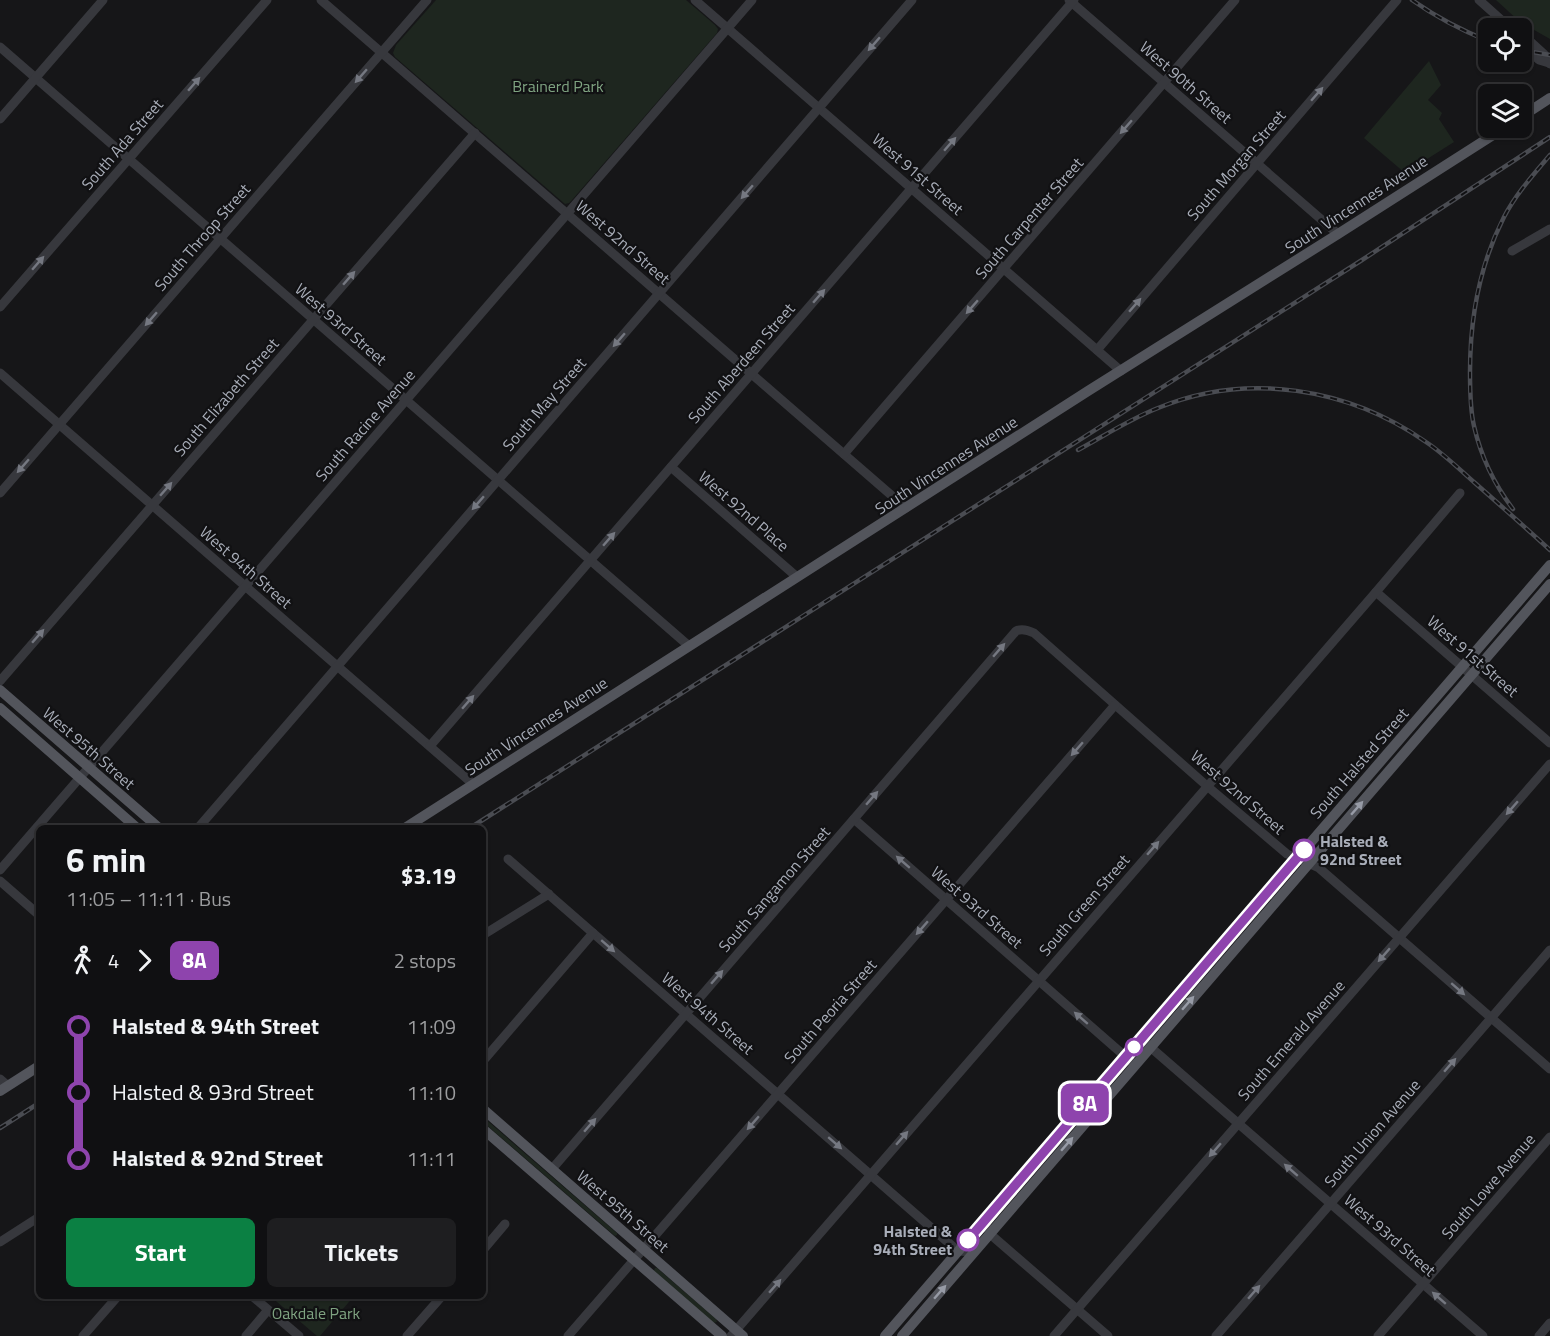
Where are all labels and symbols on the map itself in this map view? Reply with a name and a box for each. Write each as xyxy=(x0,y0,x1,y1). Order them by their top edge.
street label: West 90th Street xyxy=(1135,35,1238,129)
one-way arrow xyxy=(868,36,881,51)
one-way arrow xyxy=(355,68,368,83)
park label: Brainerd Park xyxy=(512,74,604,98)
one-way arrow xyxy=(187,77,200,92)
one-way arrow xyxy=(1310,87,1323,102)
street label: South Ada Street xyxy=(76,93,169,195)
street label: South Morgan Street xyxy=(1181,104,1291,226)
one-way arrow xyxy=(1120,119,1133,134)
street label: West 91st Street xyxy=(867,127,969,221)
one-way arrow xyxy=(943,137,956,152)
street label: South Vincennes Avenue xyxy=(1280,149,1432,259)
street label: South Carpenter Street xyxy=(969,151,1089,284)
street label: South Throop Street xyxy=(148,178,256,296)
one-way arrow xyxy=(741,184,754,199)
street label: West 92nd Street xyxy=(570,194,676,290)
one-way arrow xyxy=(32,255,45,271)
one-way arrow xyxy=(342,271,355,286)
street label: West 93rd Street xyxy=(290,277,393,371)
one-way arrow xyxy=(812,289,825,304)
street label: South Aberdeen Street xyxy=(682,297,800,428)
one-way arrow xyxy=(1129,297,1142,313)
one-way arrow xyxy=(965,299,978,315)
one-way arrow xyxy=(145,311,158,326)
street label: South Elizabeth Street xyxy=(168,332,285,462)
one-way arrow xyxy=(613,332,626,347)
street label: South May Street xyxy=(496,352,592,456)
street label: South Racine Avenue xyxy=(309,364,421,486)
street label: South Vincennes Avenue xyxy=(870,410,1022,520)
one-way arrow xyxy=(17,458,30,473)
street label: West 92nd Place xyxy=(693,465,795,557)
one-way arrow xyxy=(159,482,172,497)
one-way arrow xyxy=(472,495,485,510)
street label: West 94th Street xyxy=(195,520,298,614)
one-way arrow xyxy=(602,531,616,546)
street label: West 91st Street xyxy=(1422,609,1524,703)
one-way arrow xyxy=(31,629,44,644)
one-way arrow xyxy=(992,643,1005,658)
street label: South Vincennes Avenue xyxy=(460,671,612,781)
one-way arrow xyxy=(461,695,474,710)
street label: West 95th Street xyxy=(38,701,141,795)
street label: South Halsted Street xyxy=(1304,702,1414,824)
one-way arrow xyxy=(1071,741,1084,756)
street label: West 92nd Street xyxy=(1185,744,1291,840)
one-way arrow xyxy=(865,791,878,806)
one-way arrow xyxy=(1506,800,1519,815)
one-way arrow xyxy=(1350,801,1363,816)
street label: South Sangamon Street xyxy=(712,820,836,957)
place label: Halsted & 92nd Street xyxy=(1320,829,1402,871)
marker: Halsted & 92nd Street xyxy=(1293,839,1315,861)
one-way arrow xyxy=(1147,840,1160,856)
street label: South Green Street xyxy=(1033,849,1135,961)
one-way arrow xyxy=(896,856,911,869)
street label: West 93rd Street xyxy=(926,860,1029,954)
one-way arrow xyxy=(915,920,928,936)
one-way arrow xyxy=(601,939,616,953)
one-way arrow xyxy=(1378,947,1391,962)
street label: South Peoria Street xyxy=(778,953,882,1068)
street label: West 94th Street xyxy=(657,966,760,1060)
one-way arrow xyxy=(710,970,723,985)
street label: South Emerald Avenue xyxy=(1232,974,1350,1106)
one-way arrow xyxy=(1450,982,1465,995)
one-way arrow xyxy=(1182,995,1195,1011)
one-way arrow xyxy=(1074,1012,1089,1025)
unlabelled marker xyxy=(1125,1038,1143,1056)
one-way arrow xyxy=(1443,1058,1456,1073)
street label: South Union Avenue xyxy=(1318,1074,1426,1192)
line badge: 8A xyxy=(1058,1084,1112,1122)
one-way arrow xyxy=(747,1115,760,1130)
one-way arrow xyxy=(583,1118,596,1133)
street label: South Lowe Avenue xyxy=(1435,1128,1541,1244)
one-way arrow xyxy=(895,1131,908,1146)
one-way arrow xyxy=(827,1136,842,1149)
one-way arrow xyxy=(1061,1136,1074,1152)
one-way arrow xyxy=(1209,1142,1222,1157)
street label: West 95th Street xyxy=(572,1164,675,1258)
one-way arrow xyxy=(1284,1164,1299,1177)
street label: West 93rd Street xyxy=(1339,1188,1442,1282)
place label: Halsted & 94th Street xyxy=(873,1219,953,1261)
marker: Halsted & 94th Street xyxy=(957,1229,979,1251)
one-way arrow xyxy=(768,1279,781,1294)
one-way arrow xyxy=(933,1285,946,1300)
one-way arrow xyxy=(1247,1285,1260,1300)
one-way arrow xyxy=(1432,1292,1447,1305)
park label: Oakdale Park xyxy=(272,1301,361,1325)

